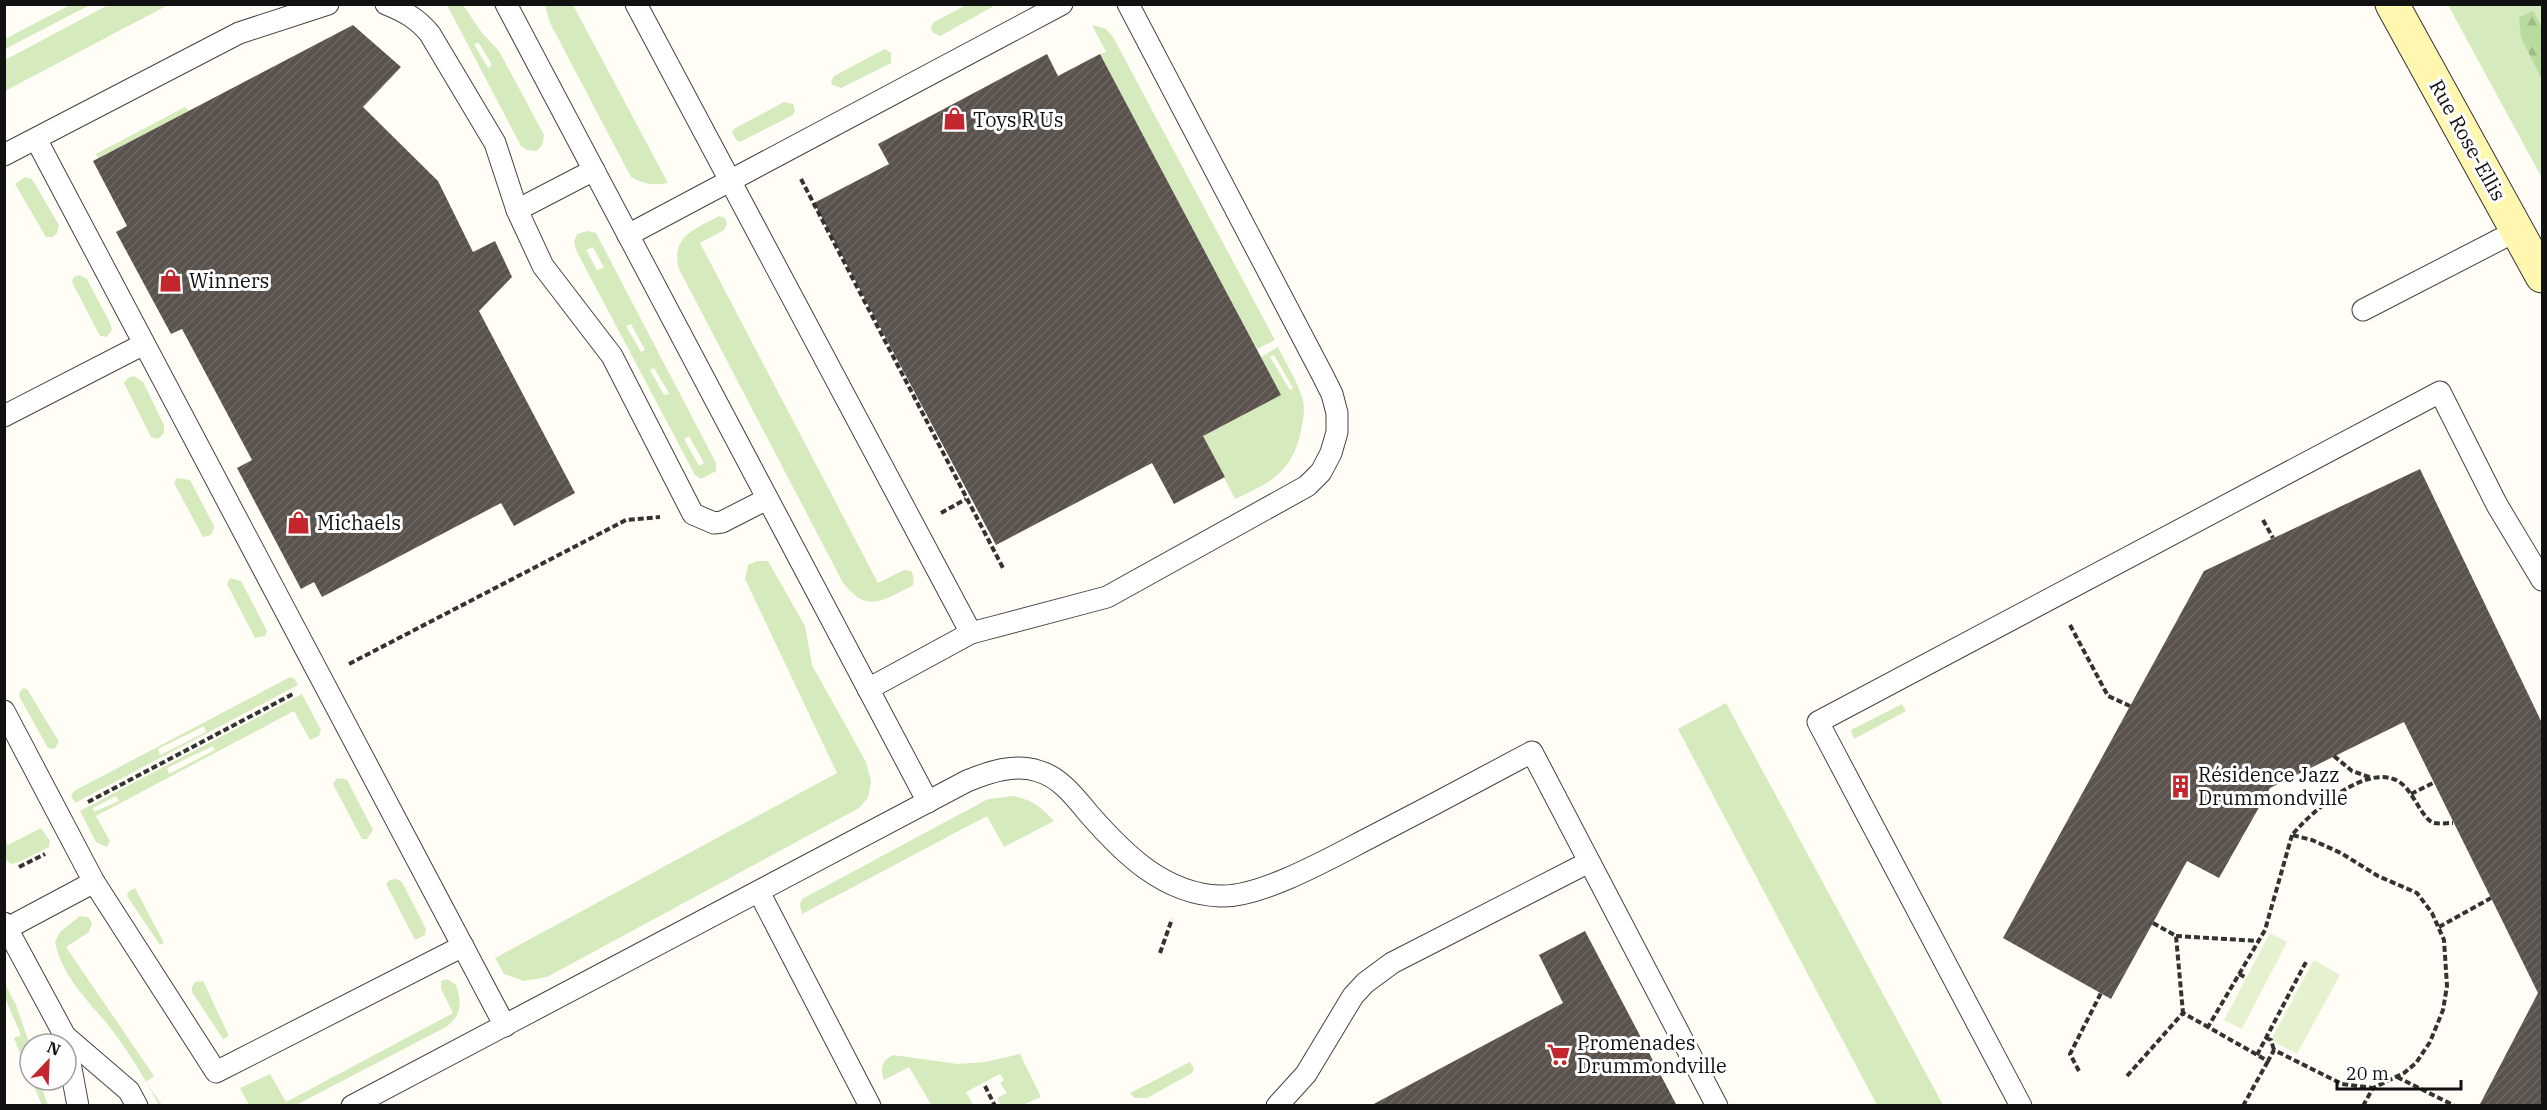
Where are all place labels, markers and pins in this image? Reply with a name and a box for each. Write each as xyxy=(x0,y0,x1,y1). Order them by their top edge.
shop icon: Toys R Us xyxy=(942,106,968,132)
place label: Toys R Us xyxy=(973,106,1064,133)
shop icon: Winners xyxy=(158,267,184,293)
place label: Winners xyxy=(189,267,269,294)
shop icon: Michaels xyxy=(286,509,312,535)
place label: Michaels xyxy=(317,509,401,536)
place label: Résidence Jazz Drummondville xyxy=(2198,761,2348,811)
building icon: Résidence Jazz Drummondville xyxy=(2167,773,2193,799)
place label: Promenades Drummondville xyxy=(1577,1029,1727,1079)
supermarket icon: Promenades Drummondville xyxy=(1546,1041,1572,1067)

